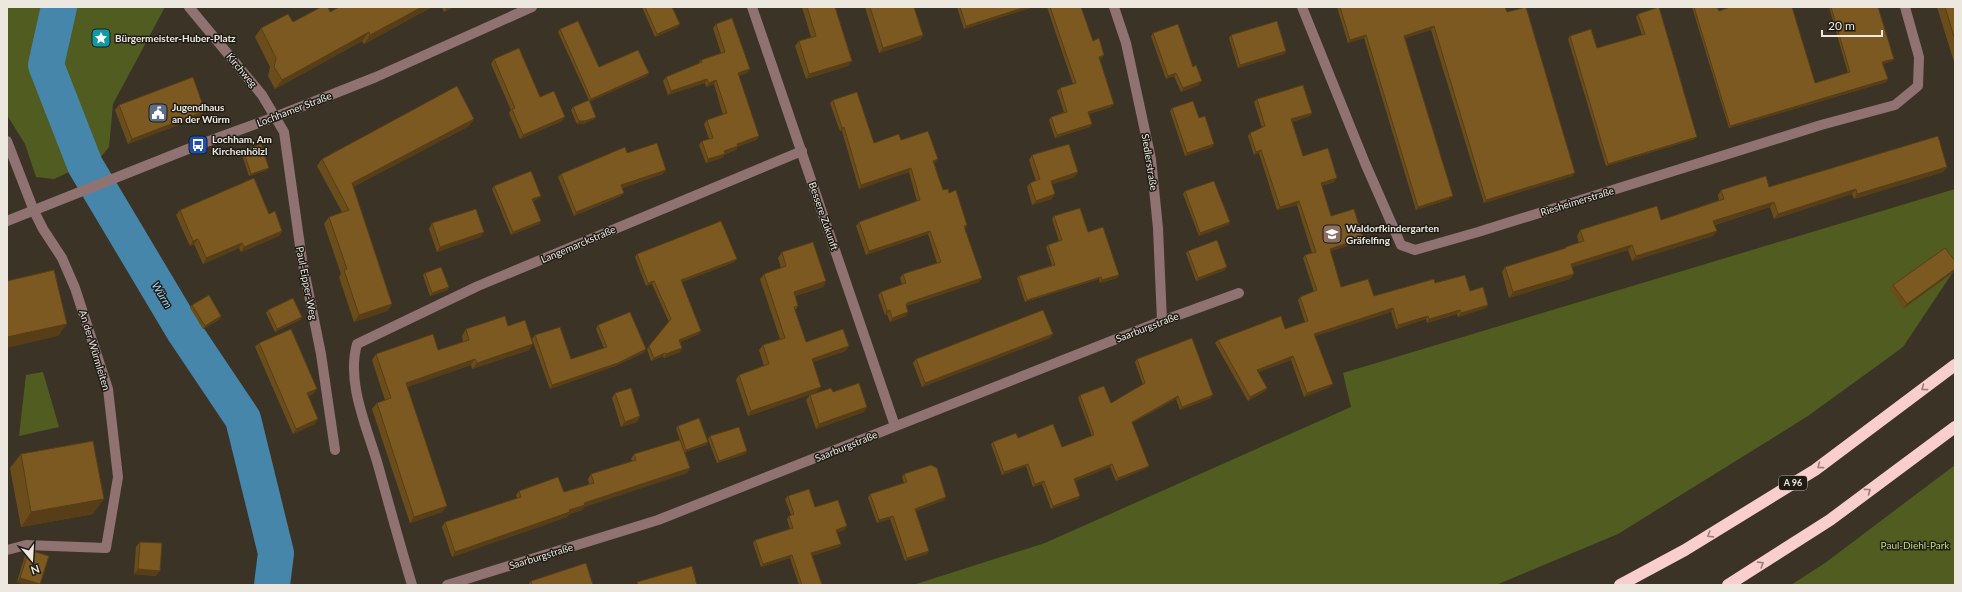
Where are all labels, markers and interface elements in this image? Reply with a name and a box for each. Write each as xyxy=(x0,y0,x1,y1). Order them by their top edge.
scale bar xyxy=(1822,12,1882,38)
text: 20 m xyxy=(1828,18,1855,33)
place icon: Bürgermeister-Huber-Platz xyxy=(90,27,112,49)
place label: Bürgermeister-Huber-Platz xyxy=(115,32,236,44)
street label: Kirchweg xyxy=(224,50,260,90)
street label: Lochhamer Straße xyxy=(255,89,333,129)
place label: Jugendhaus an der Würm xyxy=(172,101,230,125)
public building icon: Jugendhaus an der Würm xyxy=(147,102,169,124)
place label: Lochham, Am Kirchenhölzl xyxy=(212,133,272,157)
street label: Siedlerstraße xyxy=(1140,133,1160,191)
bus stop icon: Lochham, Am Kirchenhölzl xyxy=(187,134,209,156)
street label: Bessere Zukunft xyxy=(807,180,841,252)
street label: Riesheimerstraße xyxy=(1539,184,1615,218)
place label: Waldorfkindergarten Gräfelfing xyxy=(1346,222,1440,246)
street label: Langemarckstraße xyxy=(539,223,617,265)
school or university icon: Waldorfkindergarten Gräfelfing xyxy=(1321,223,1343,245)
street label: Paul-Eipper-Weg xyxy=(294,245,320,321)
water label: Würm xyxy=(150,279,175,311)
street label: An der Würmleiten xyxy=(77,308,113,392)
street label: Saarburgstraße xyxy=(1114,310,1180,344)
one-way arrow xyxy=(1921,383,1928,390)
street label: Saarburgstraße xyxy=(813,428,879,464)
one-way arrow xyxy=(1817,461,1824,468)
road number: A 96 xyxy=(1779,476,1807,490)
one-way arrow xyxy=(1864,489,1871,496)
one-way arrow xyxy=(1707,531,1714,538)
park label: Paul-Diehl-Park xyxy=(1881,539,1950,551)
north arrow xyxy=(12,540,52,580)
street label: Saarburgstraße xyxy=(508,541,574,571)
one-way arrow xyxy=(1757,561,1764,569)
text: N xyxy=(29,562,41,577)

